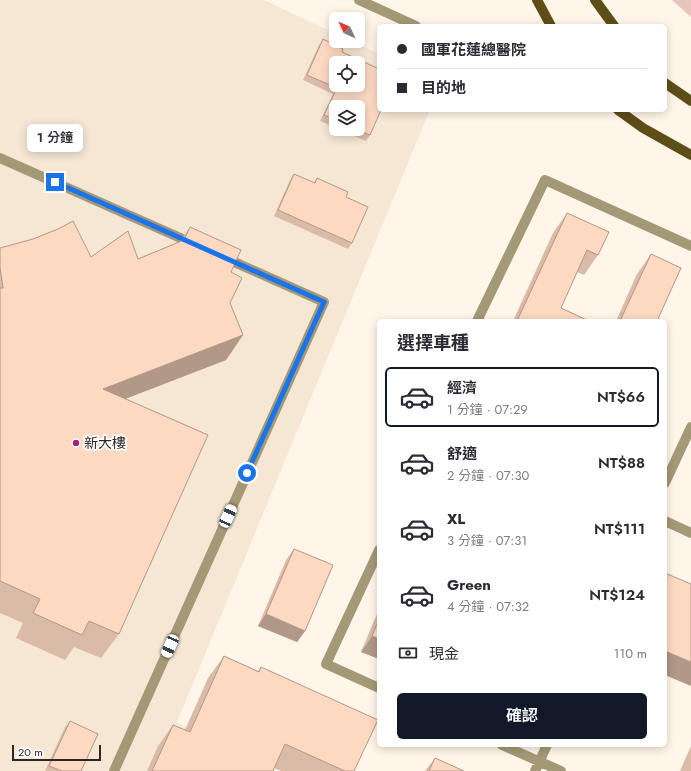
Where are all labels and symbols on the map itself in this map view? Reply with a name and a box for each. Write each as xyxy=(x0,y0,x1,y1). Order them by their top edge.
north arrow xyxy=(329,12,365,48)
callout: 1 分鐘 xyxy=(27,124,83,152)
route end xyxy=(46,173,64,191)
place label: 新大樓 xyxy=(84,433,126,453)
marker: 新大樓 xyxy=(71,438,81,448)
route start xyxy=(238,464,256,482)
car xyxy=(218,503,238,529)
car xyxy=(160,633,180,659)
scale bar xyxy=(12,743,101,762)

